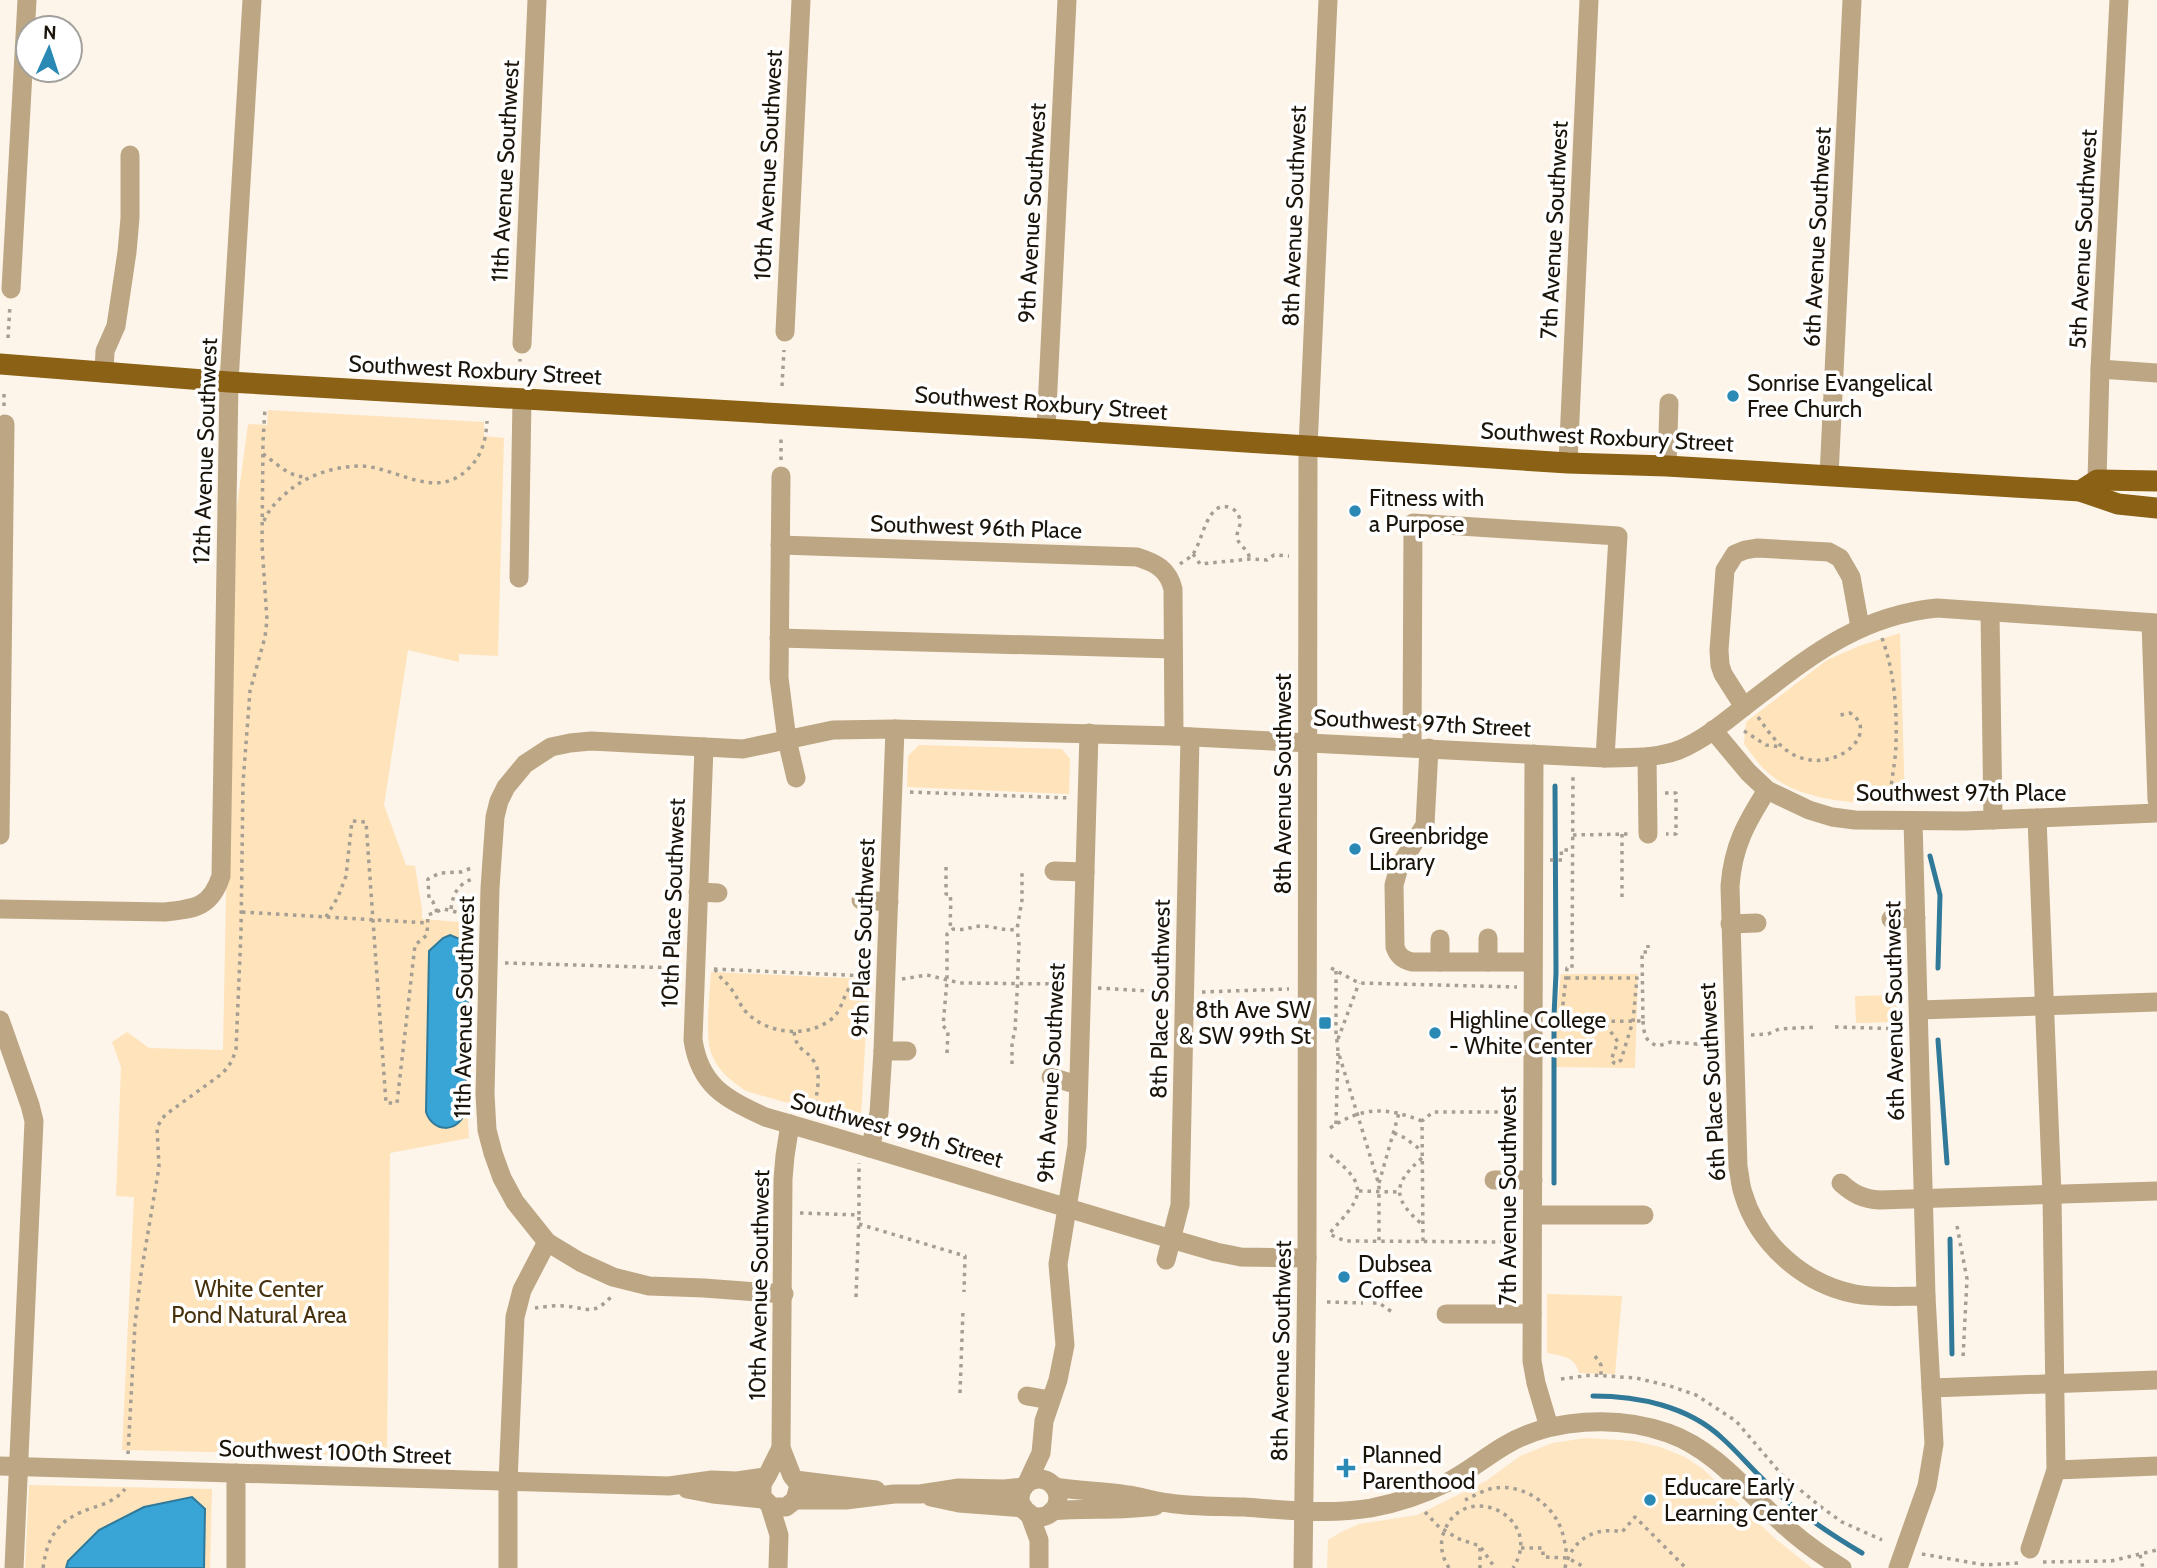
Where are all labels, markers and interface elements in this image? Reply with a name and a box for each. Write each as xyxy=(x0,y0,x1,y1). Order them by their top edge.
north arrow xyxy=(14,14,84,84)
text: N xyxy=(43,21,57,44)
street label: 10th Avenue Southwest xyxy=(748,49,788,281)
street label: 11th Avenue Southwest xyxy=(485,59,525,283)
street label: 9th Avenue Southwest xyxy=(1012,102,1052,324)
street label: 8th Avenue Southwest xyxy=(1276,105,1312,327)
street label: 7th Avenue Southwest xyxy=(1534,120,1574,340)
street label: 6th Avenue Southwest xyxy=(1797,126,1837,348)
street label: 5th Avenue Southwest xyxy=(2063,128,2103,349)
street label: 12th Avenue Southwest xyxy=(187,337,223,565)
street label: Southwest Roxbury Street xyxy=(348,349,603,391)
place label: Sonrise Evangelical Free Church xyxy=(1747,369,1933,423)
street label: Southwest Roxbury Street xyxy=(914,380,1169,426)
marker: Sonrise Evangelical Free Church xyxy=(1725,388,1741,404)
street label: Southwest Roxbury Street xyxy=(1480,416,1735,458)
place label: Fitness with a Purpose xyxy=(1369,484,1484,538)
marker: Fitness with a Purpose xyxy=(1347,503,1363,519)
street label: Southwest 96th Place xyxy=(870,509,1083,545)
street label: 8th Avenue Southwest xyxy=(1269,673,1297,895)
street label: Southwest 97th Street xyxy=(1312,703,1532,743)
street label: Southwest 97th Place xyxy=(1856,779,2066,807)
street label: 10th Place Southwest xyxy=(655,798,691,1008)
place label: Greenbridge Library xyxy=(1369,822,1489,876)
street label: 9th Place Southwest xyxy=(846,838,880,1038)
marker: Greenbridge Library xyxy=(1347,841,1363,857)
street label: 11th Avenue Southwest xyxy=(448,895,480,1118)
street label: 8th Place Southwest xyxy=(1144,899,1176,1099)
street label: 6th Avenue Southwest xyxy=(1878,900,1910,1121)
street label: 9th Avenue Southwest xyxy=(1031,962,1071,1184)
street label: 6th Place Southwest xyxy=(1693,982,1731,1182)
place label: 8th Ave SW & SW 99th St xyxy=(1179,996,1311,1050)
place label: Highline College - White Center xyxy=(1449,1006,1606,1060)
marker: 8th Ave SW & SW 99th St xyxy=(1317,1015,1333,1031)
marker: Highline College - White Center xyxy=(1427,1025,1443,1041)
street label: Southwest 99th Street xyxy=(788,1086,1007,1174)
street label: 7th Avenue Southwest xyxy=(1494,1086,1522,1305)
street label: 10th Avenue Southwest xyxy=(743,1169,775,1401)
street label: 8th Avenue Southwest xyxy=(1265,1240,1297,1462)
place label: Dubsea Coffee xyxy=(1358,1250,1432,1304)
marker: Dubsea Coffee xyxy=(1336,1269,1352,1285)
park label: White Center Pond Natural Area xyxy=(171,1275,347,1329)
street label: Southwest 100th Street xyxy=(218,1434,452,1470)
place label: Planned Parenthood xyxy=(1362,1441,1476,1495)
marker: Planned Parenthood xyxy=(1336,1458,1356,1478)
place label: Educare Early Learning Center xyxy=(1664,1473,1818,1527)
marker: Educare Early Learning Center xyxy=(1642,1492,1658,1508)

